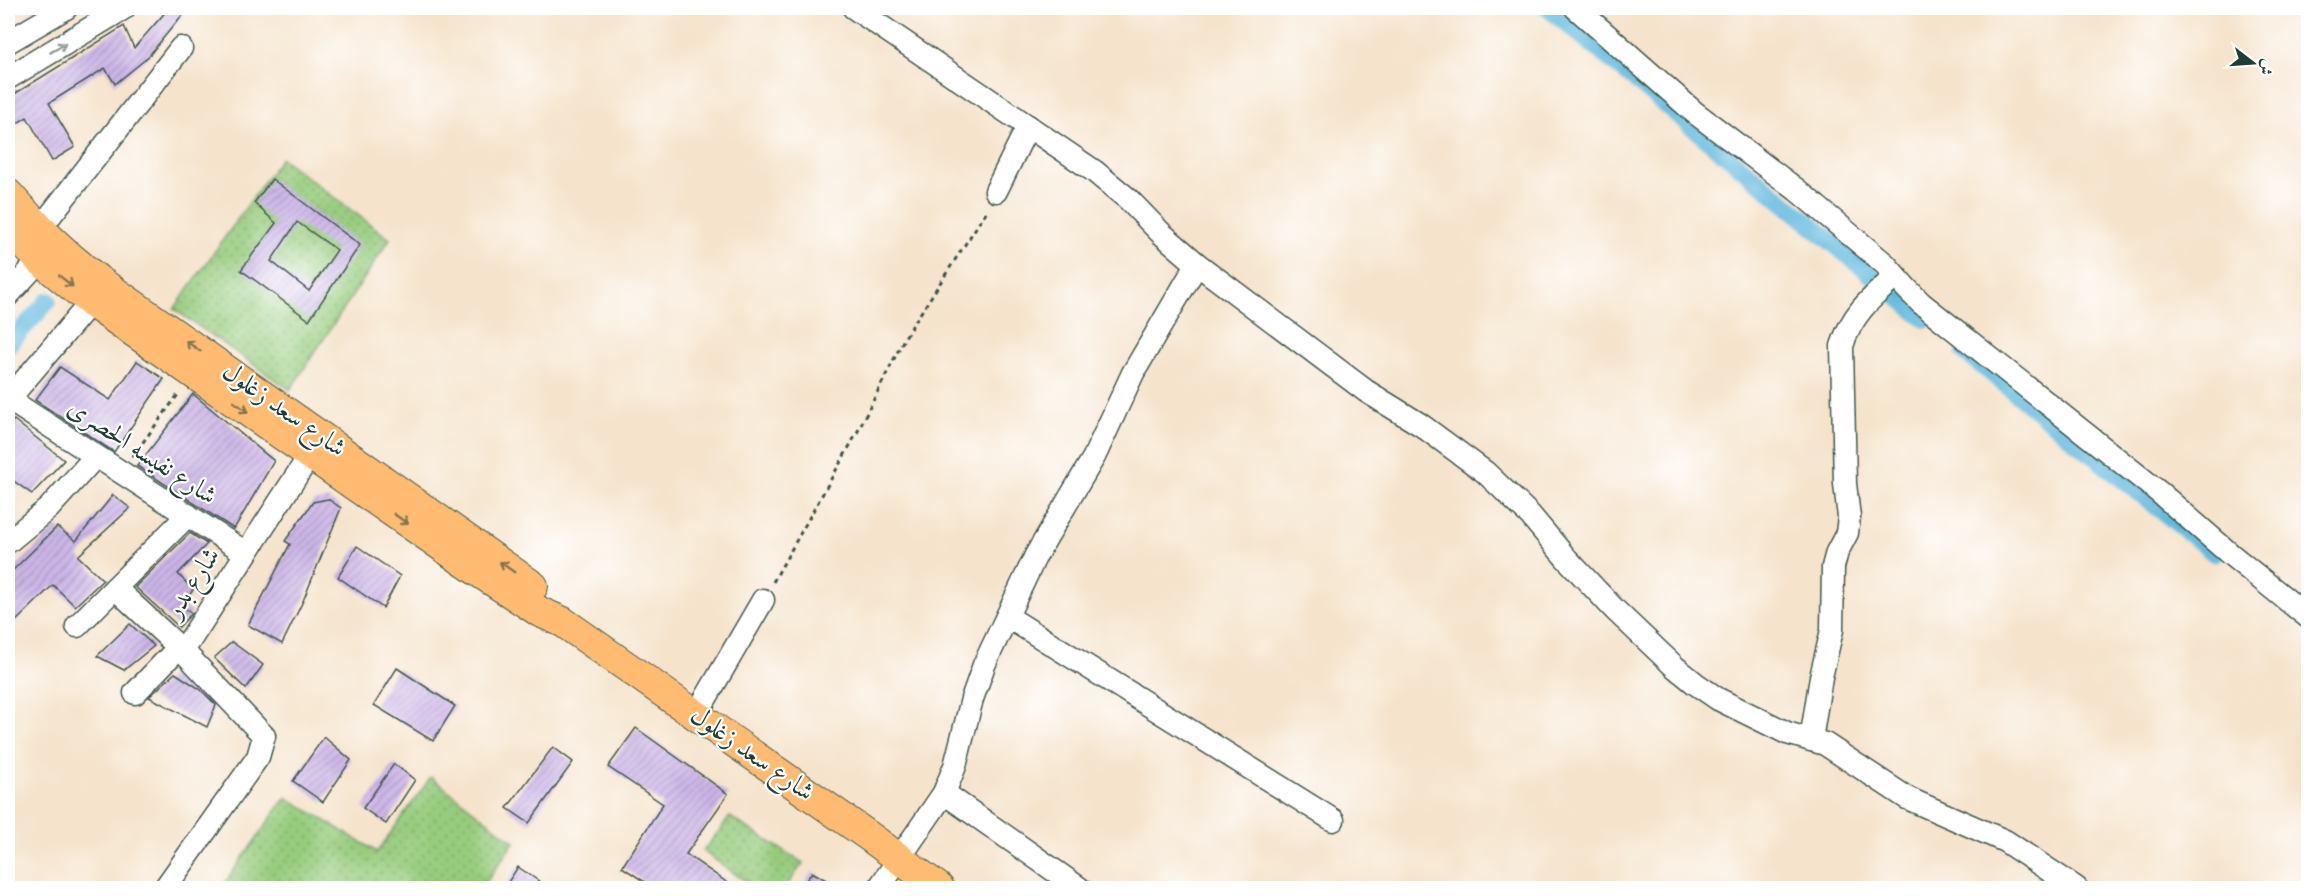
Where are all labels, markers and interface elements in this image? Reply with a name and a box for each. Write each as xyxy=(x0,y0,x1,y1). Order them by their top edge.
north arrow xyxy=(2223,33,2283,93)
one-way arrow xyxy=(49,42,66,54)
text: ش xyxy=(2255,57,2278,78)
one-way arrow xyxy=(58,275,74,288)
one-way arrow xyxy=(185,340,202,352)
street label: شارع سعد زغلول xyxy=(213,355,352,468)
street label: شارع نفيسه الحصرى xyxy=(59,391,223,516)
one-way arrow xyxy=(233,401,249,413)
one-way arrow xyxy=(393,513,409,525)
street label: شارع بدر xyxy=(156,541,231,629)
one-way arrow xyxy=(500,560,516,573)
street label: شارع سعد زغلول xyxy=(681,699,820,812)

